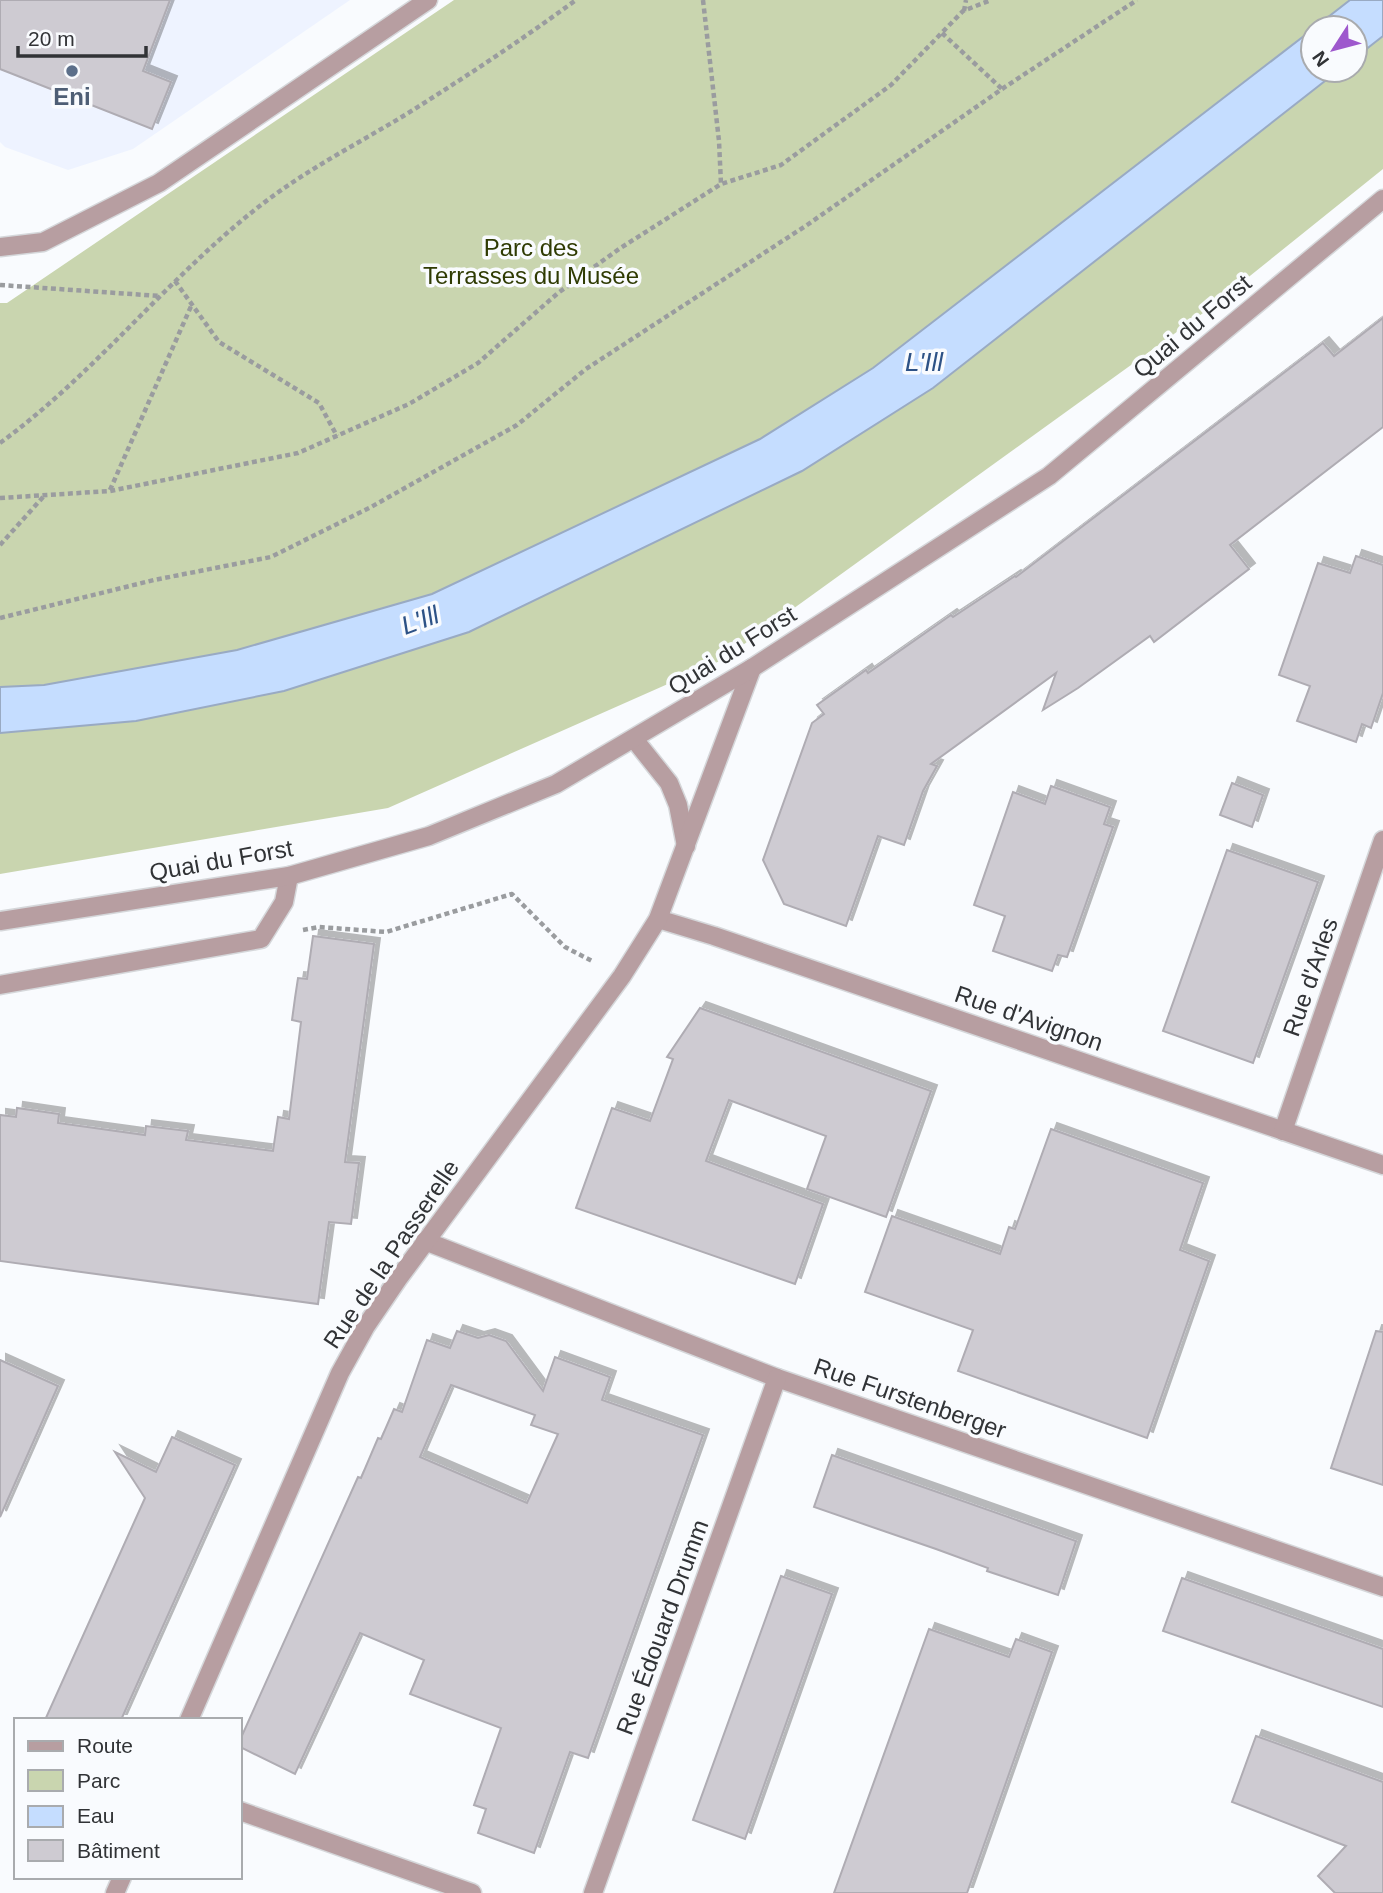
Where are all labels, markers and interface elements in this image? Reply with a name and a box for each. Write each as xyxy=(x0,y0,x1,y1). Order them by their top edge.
scale bar xyxy=(18,14,145,58)
north arrow xyxy=(1299,14,1369,84)
text: 20 m xyxy=(28,27,75,50)
text: N xyxy=(1308,47,1333,70)
marker: Eni xyxy=(64,63,80,79)
place label: Eni xyxy=(53,83,91,110)
park label: Parc des Terrasses du Musée xyxy=(423,234,639,289)
street label: Quai du Forst xyxy=(1128,269,1257,383)
water label: L'Ill xyxy=(905,347,944,377)
water label: L'Ill xyxy=(397,599,444,641)
street label: Quai du Forst xyxy=(663,600,801,700)
street label: Quai du Forst xyxy=(147,834,295,886)
street label: Rue d'Arles xyxy=(1277,914,1343,1040)
street label: Rue d'Avignon xyxy=(951,980,1107,1056)
street label: Rue de la Passerelle xyxy=(318,1155,464,1353)
street label: Rue Furstenberger xyxy=(810,1352,1010,1444)
street label: Rue Édouard Drumm xyxy=(611,1516,713,1738)
legend xyxy=(14,1718,242,1879)
text: Route xyxy=(77,1734,133,1757)
text: Parc xyxy=(77,1769,120,1792)
text: Eau xyxy=(77,1804,114,1827)
text: Bâtiment xyxy=(77,1839,160,1862)

